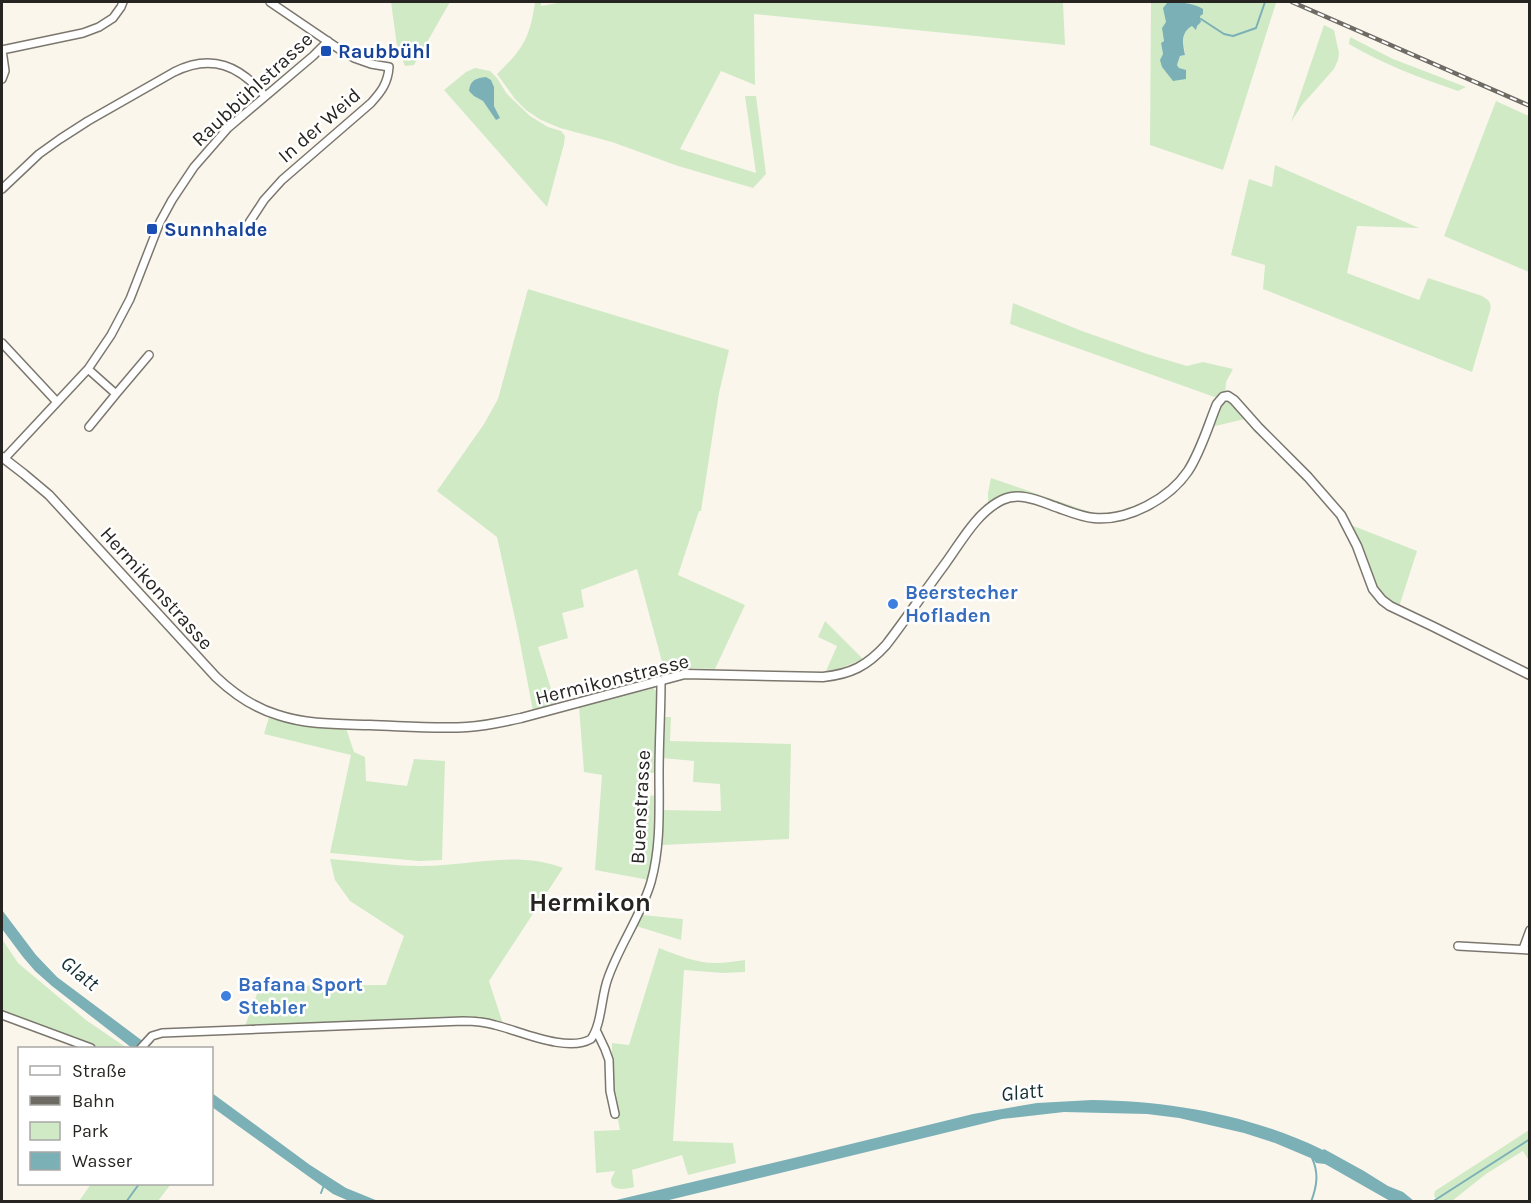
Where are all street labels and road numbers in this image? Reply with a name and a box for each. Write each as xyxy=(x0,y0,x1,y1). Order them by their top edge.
street label: Raubbühlstrasse xyxy=(187,28,317,151)
street label: In der Weid xyxy=(273,83,365,167)
street label: Hermikonstrasse xyxy=(95,522,218,655)
street label: Hermikonstrasse xyxy=(533,649,691,710)
street label: Buenstrasse xyxy=(626,749,655,865)

